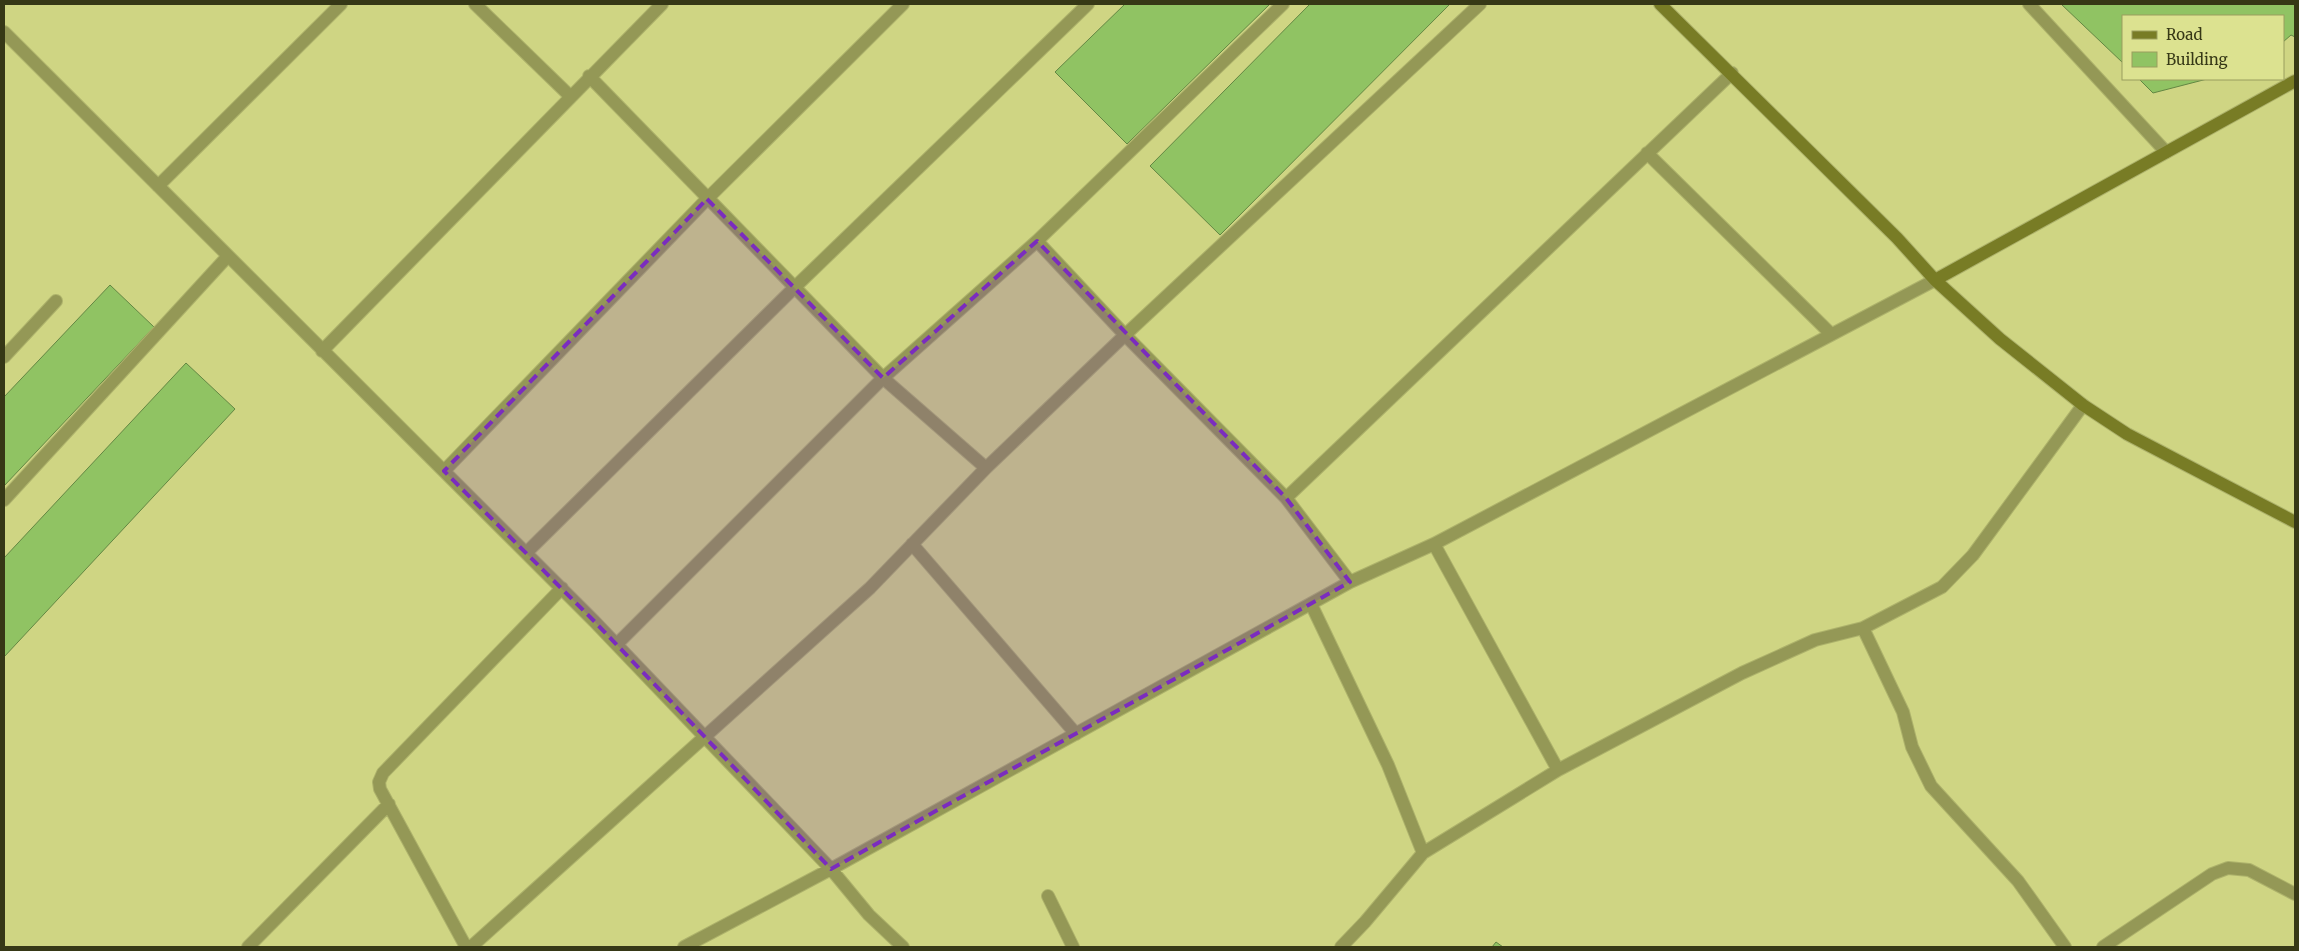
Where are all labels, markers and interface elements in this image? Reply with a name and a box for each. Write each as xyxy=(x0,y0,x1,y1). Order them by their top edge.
legend xyxy=(2122,15,2284,80)
text: Road xyxy=(2166,25,2202,44)
text: Building xyxy=(2166,50,2228,69)

